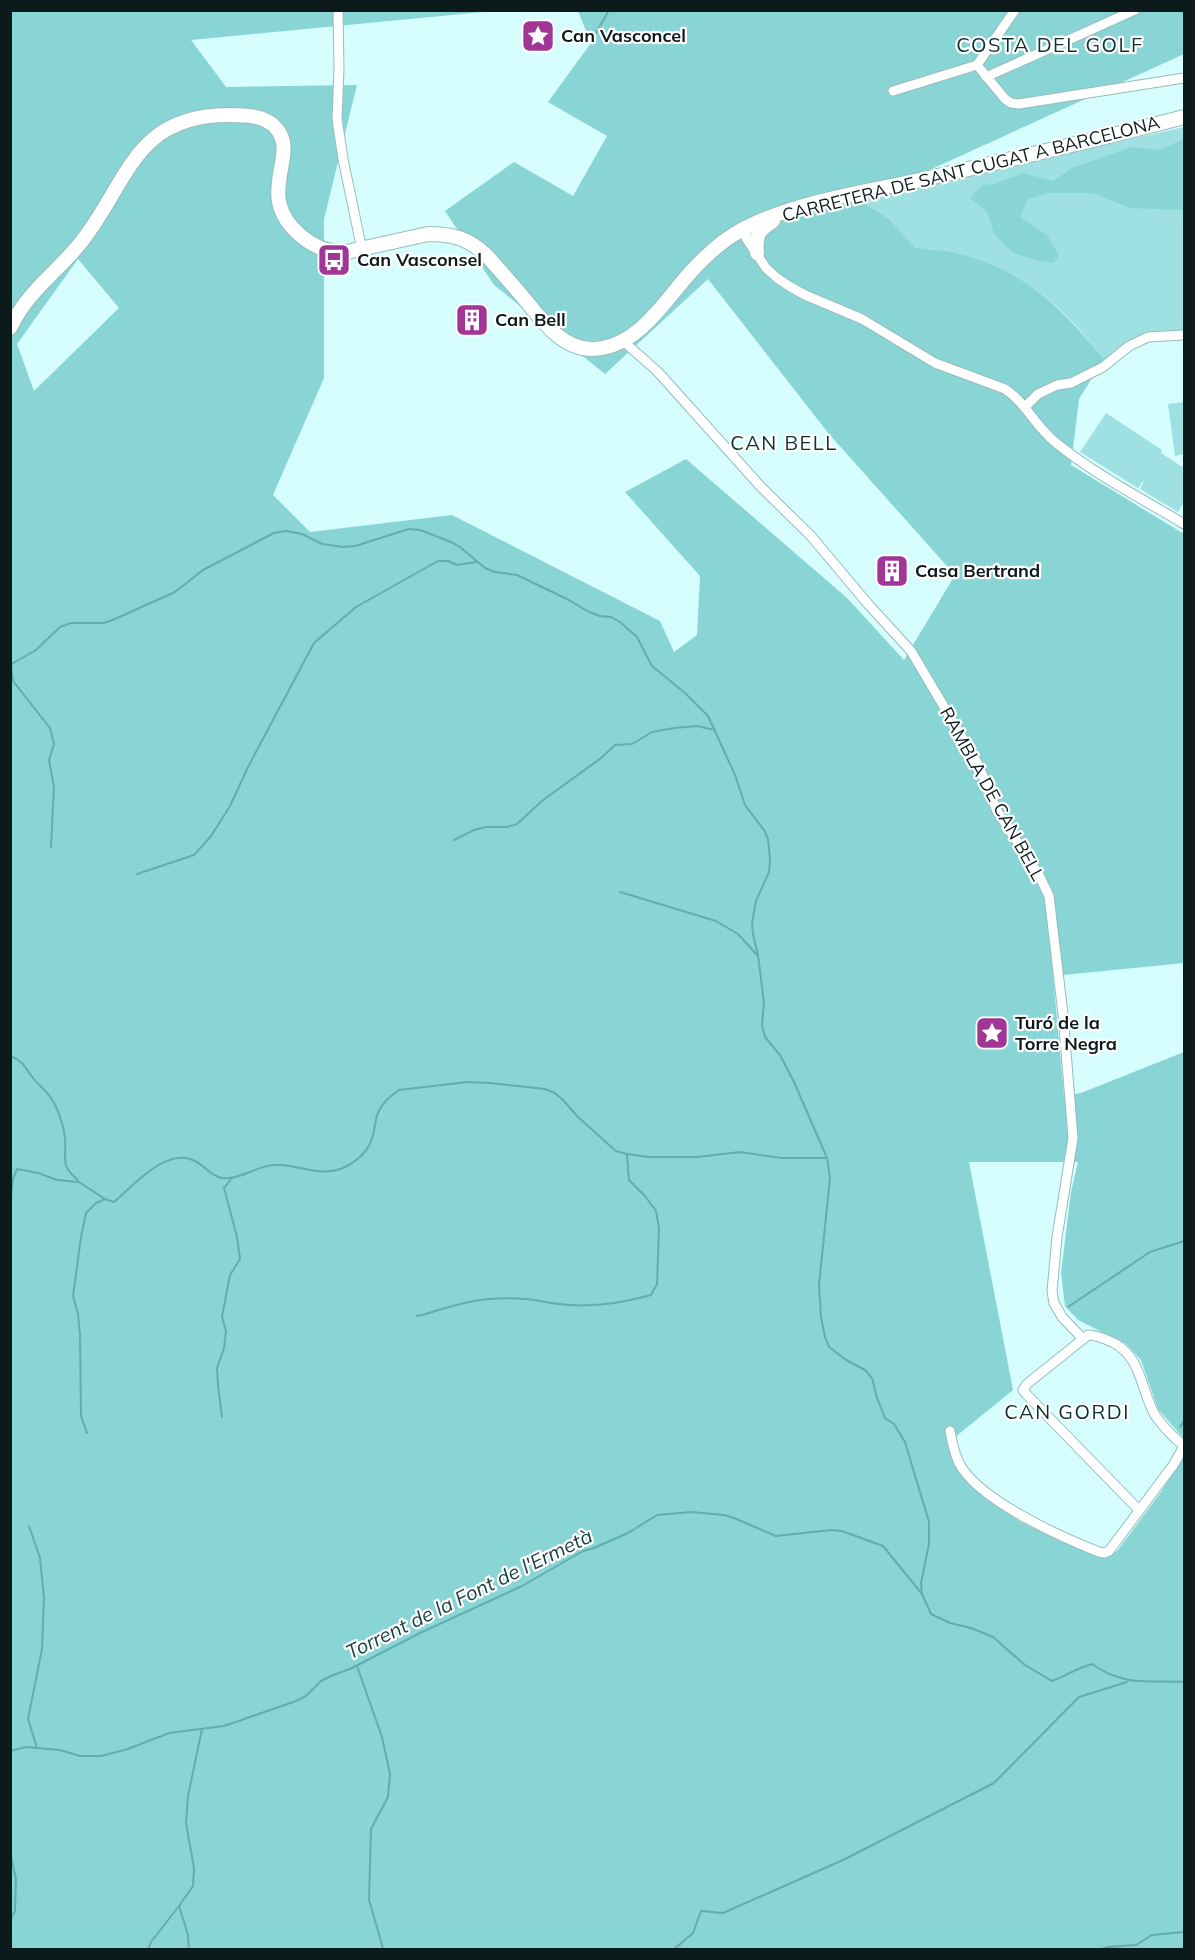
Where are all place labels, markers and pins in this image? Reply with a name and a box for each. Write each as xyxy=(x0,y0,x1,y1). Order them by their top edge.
place icon: Can Vasconcel xyxy=(520,18,556,54)
place label: Can Vasconcel xyxy=(561,24,686,47)
bus stop icon: Can Vasconsel xyxy=(316,242,352,278)
place label: Can Vasconsel xyxy=(357,248,482,271)
building icon: Can Bell xyxy=(454,302,490,338)
place label: Can Bell xyxy=(495,308,566,331)
building icon: Casa Bertrand xyxy=(874,553,910,589)
place label: Casa Bertrand xyxy=(915,559,1040,582)
place label: Turó de la Torre Negra xyxy=(1015,1011,1117,1055)
place icon: Turó de la Torre Negra xyxy=(974,1015,1010,1051)

